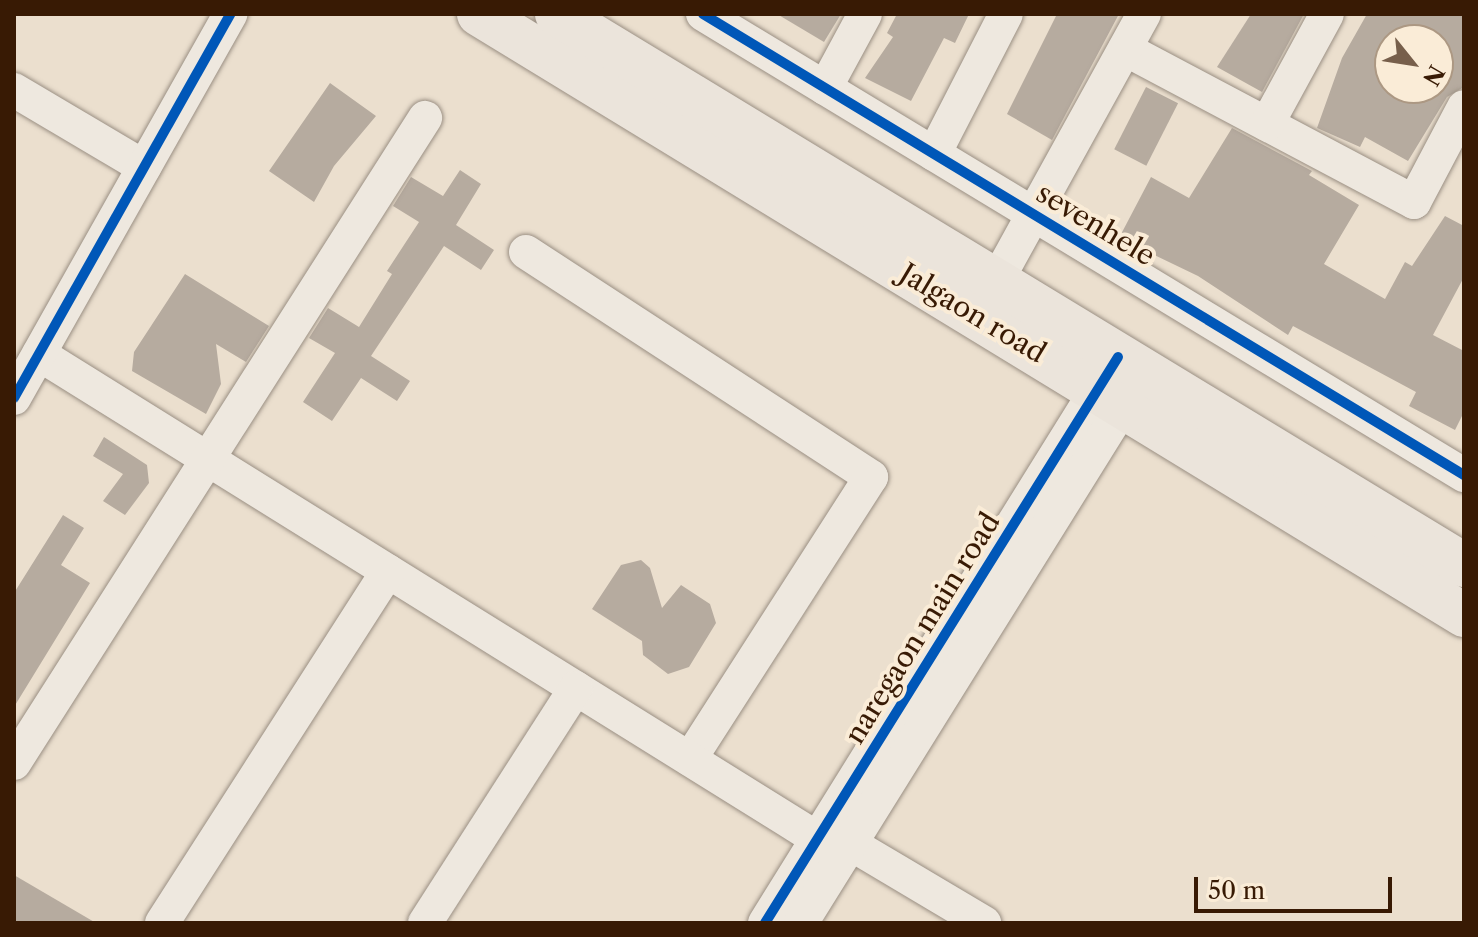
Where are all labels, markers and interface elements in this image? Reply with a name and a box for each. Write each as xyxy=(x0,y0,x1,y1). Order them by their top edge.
north arrow xyxy=(1374,24,1454,104)
text: N xyxy=(1417,60,1450,90)
street label: sevenhele xyxy=(1031,176,1161,272)
street label: Jalgaon road xyxy=(894,256,1052,370)
street label: naregaon main road xyxy=(837,506,1007,750)
scale bar xyxy=(1198,861,1396,911)
text: 50 m xyxy=(1208,876,1265,905)

